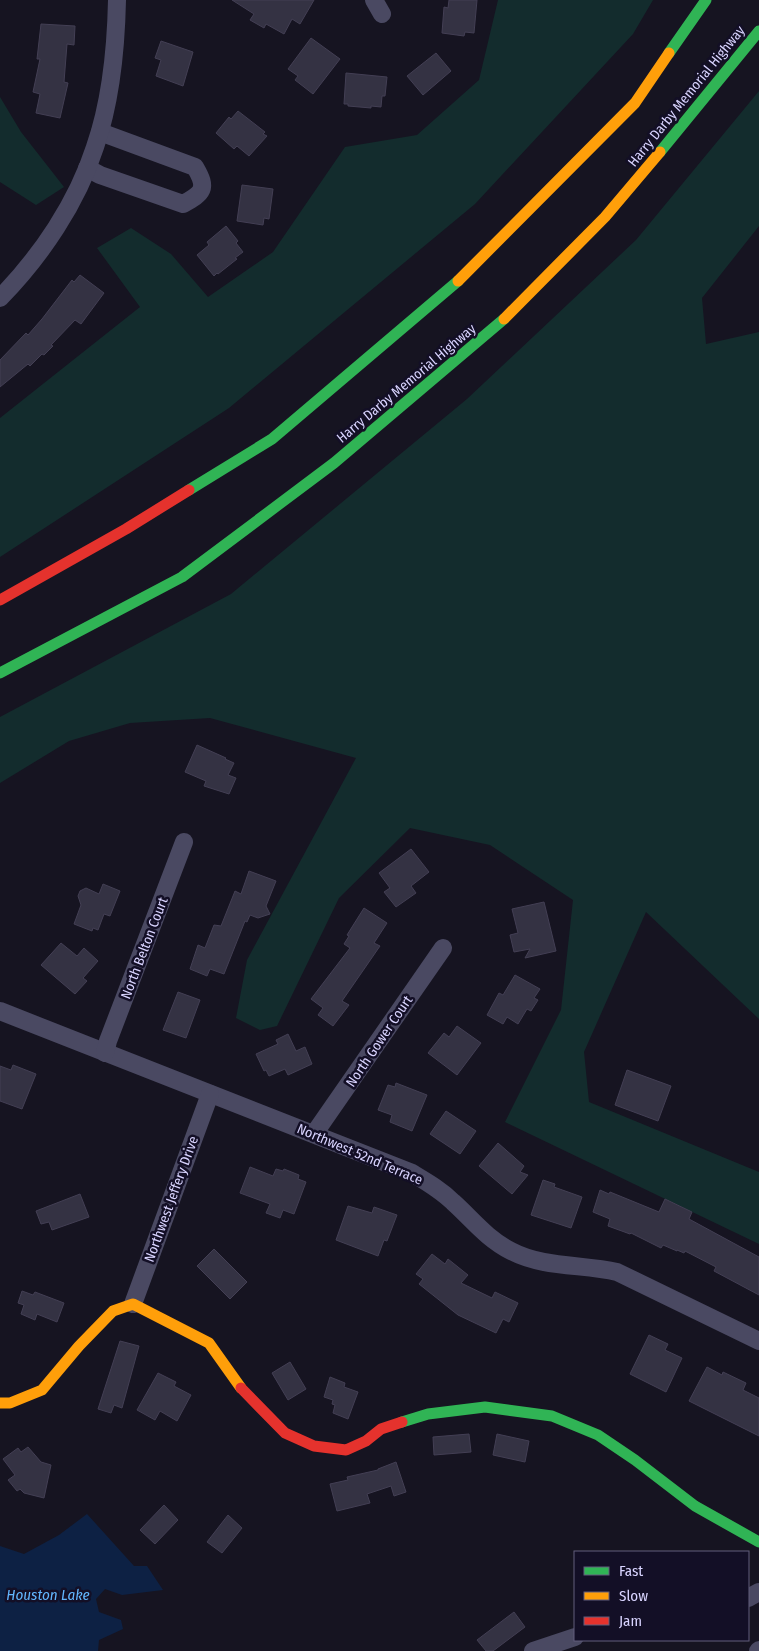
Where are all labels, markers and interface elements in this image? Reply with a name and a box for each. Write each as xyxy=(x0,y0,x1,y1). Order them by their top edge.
street label: Harry Darby Memorial Highway xyxy=(624,22,749,170)
street label: Harry Darby Memorial Highway xyxy=(333,320,480,447)
street label: North Belton Court xyxy=(117,894,172,1001)
street label: North Gower Court xyxy=(343,992,417,1090)
street label: Northwest 52nd Terrace xyxy=(294,1120,425,1189)
street label: Northwest Jeffery Drive xyxy=(141,1134,202,1264)
legend xyxy=(574,1551,749,1641)
text: Fast xyxy=(619,1562,643,1580)
water label: Houston Lake xyxy=(6,1586,90,1604)
text: Slow xyxy=(619,1587,648,1605)
text: Jam xyxy=(619,1612,642,1630)

